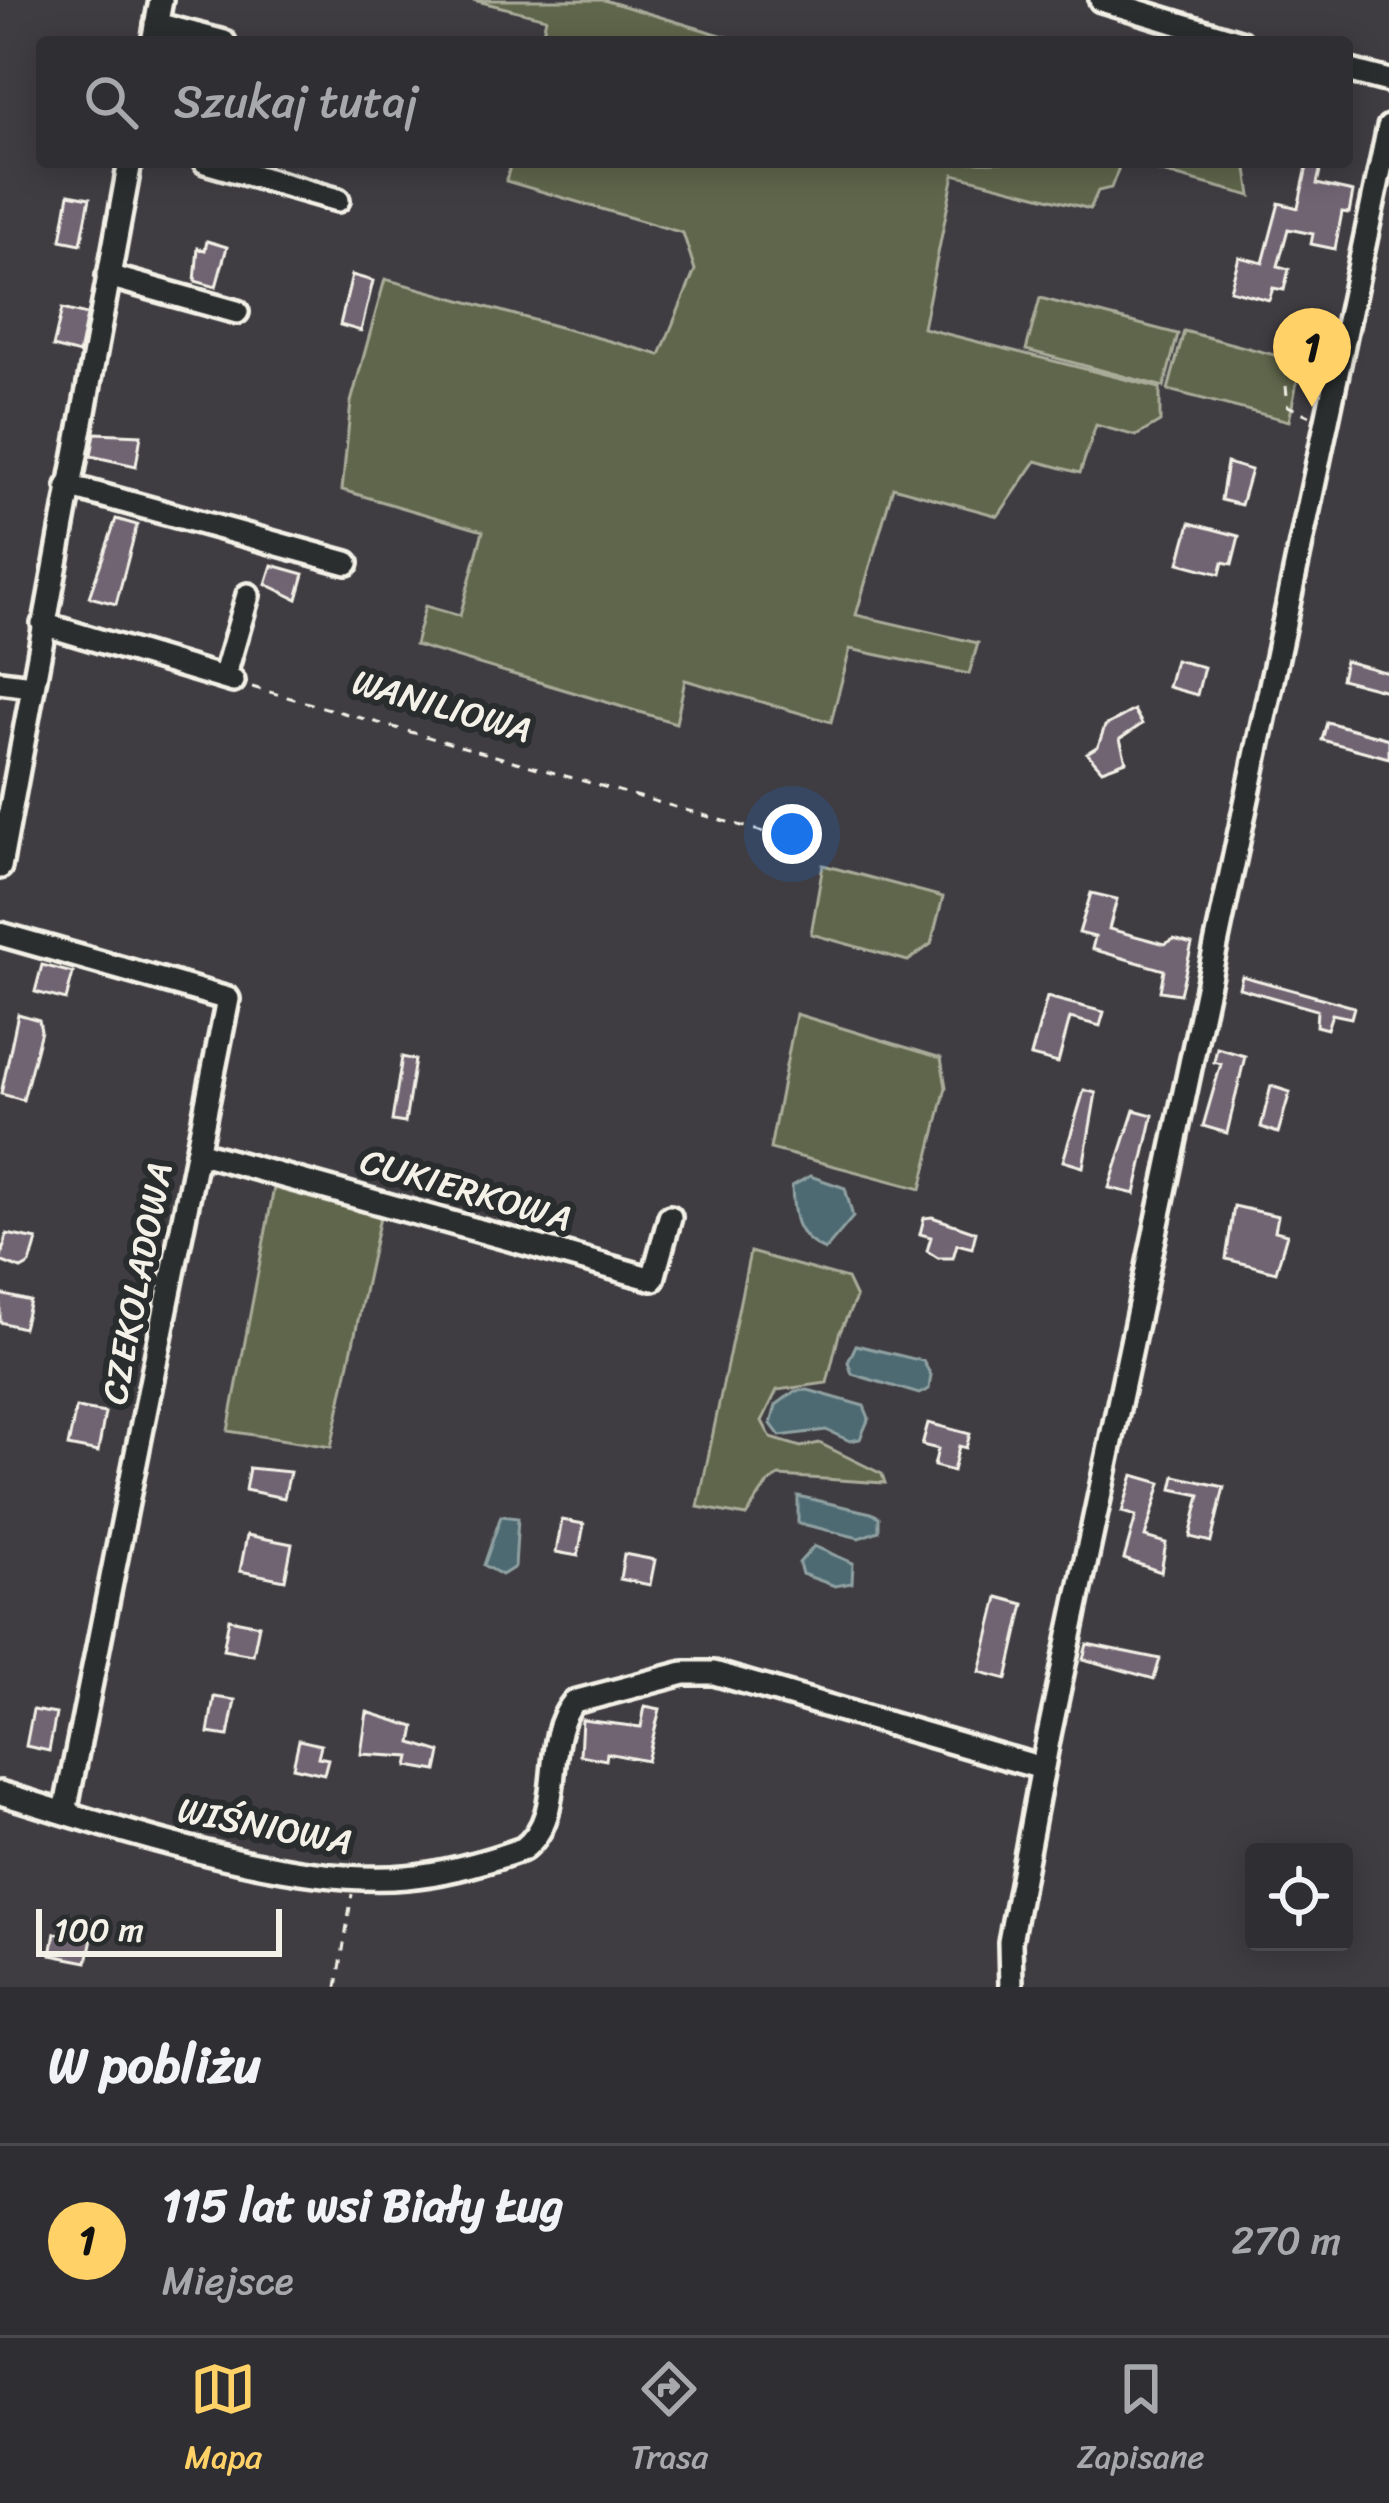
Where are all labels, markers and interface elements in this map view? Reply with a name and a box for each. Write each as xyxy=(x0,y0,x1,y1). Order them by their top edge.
search box xyxy=(36,36,1353,168)
text: Szukaj tutaj xyxy=(174,62,418,142)
icon: search xyxy=(78,69,144,135)
pin: 1 xyxy=(1273,308,1351,407)
street label: WANILIOWA xyxy=(345,650,539,762)
your location xyxy=(762,804,822,864)
street label: CUKIERKOWA xyxy=(353,1129,579,1251)
street label: CZEKOLADOWA xyxy=(82,1157,192,1409)
street label: WIŚNIOWA xyxy=(172,1778,358,1874)
map controls xyxy=(1245,1843,1353,1951)
button: locate xyxy=(1245,1843,1353,1951)
text: 100 m xyxy=(54,1901,144,1959)
scale bar xyxy=(36,1903,282,1956)
text: W pobliżu xyxy=(48,2020,261,2110)
text: 115 lat wsi Biały Ług xyxy=(162,2166,563,2246)
text: 1 xyxy=(79,2206,95,2275)
text: 270 m xyxy=(1231,2206,1341,2275)
text: Miejsce xyxy=(162,2246,294,2315)
tab: Mapa xyxy=(184,2356,262,2486)
tab: Trasa xyxy=(631,2356,708,2486)
tab: Zapisane xyxy=(1077,2356,1205,2486)

